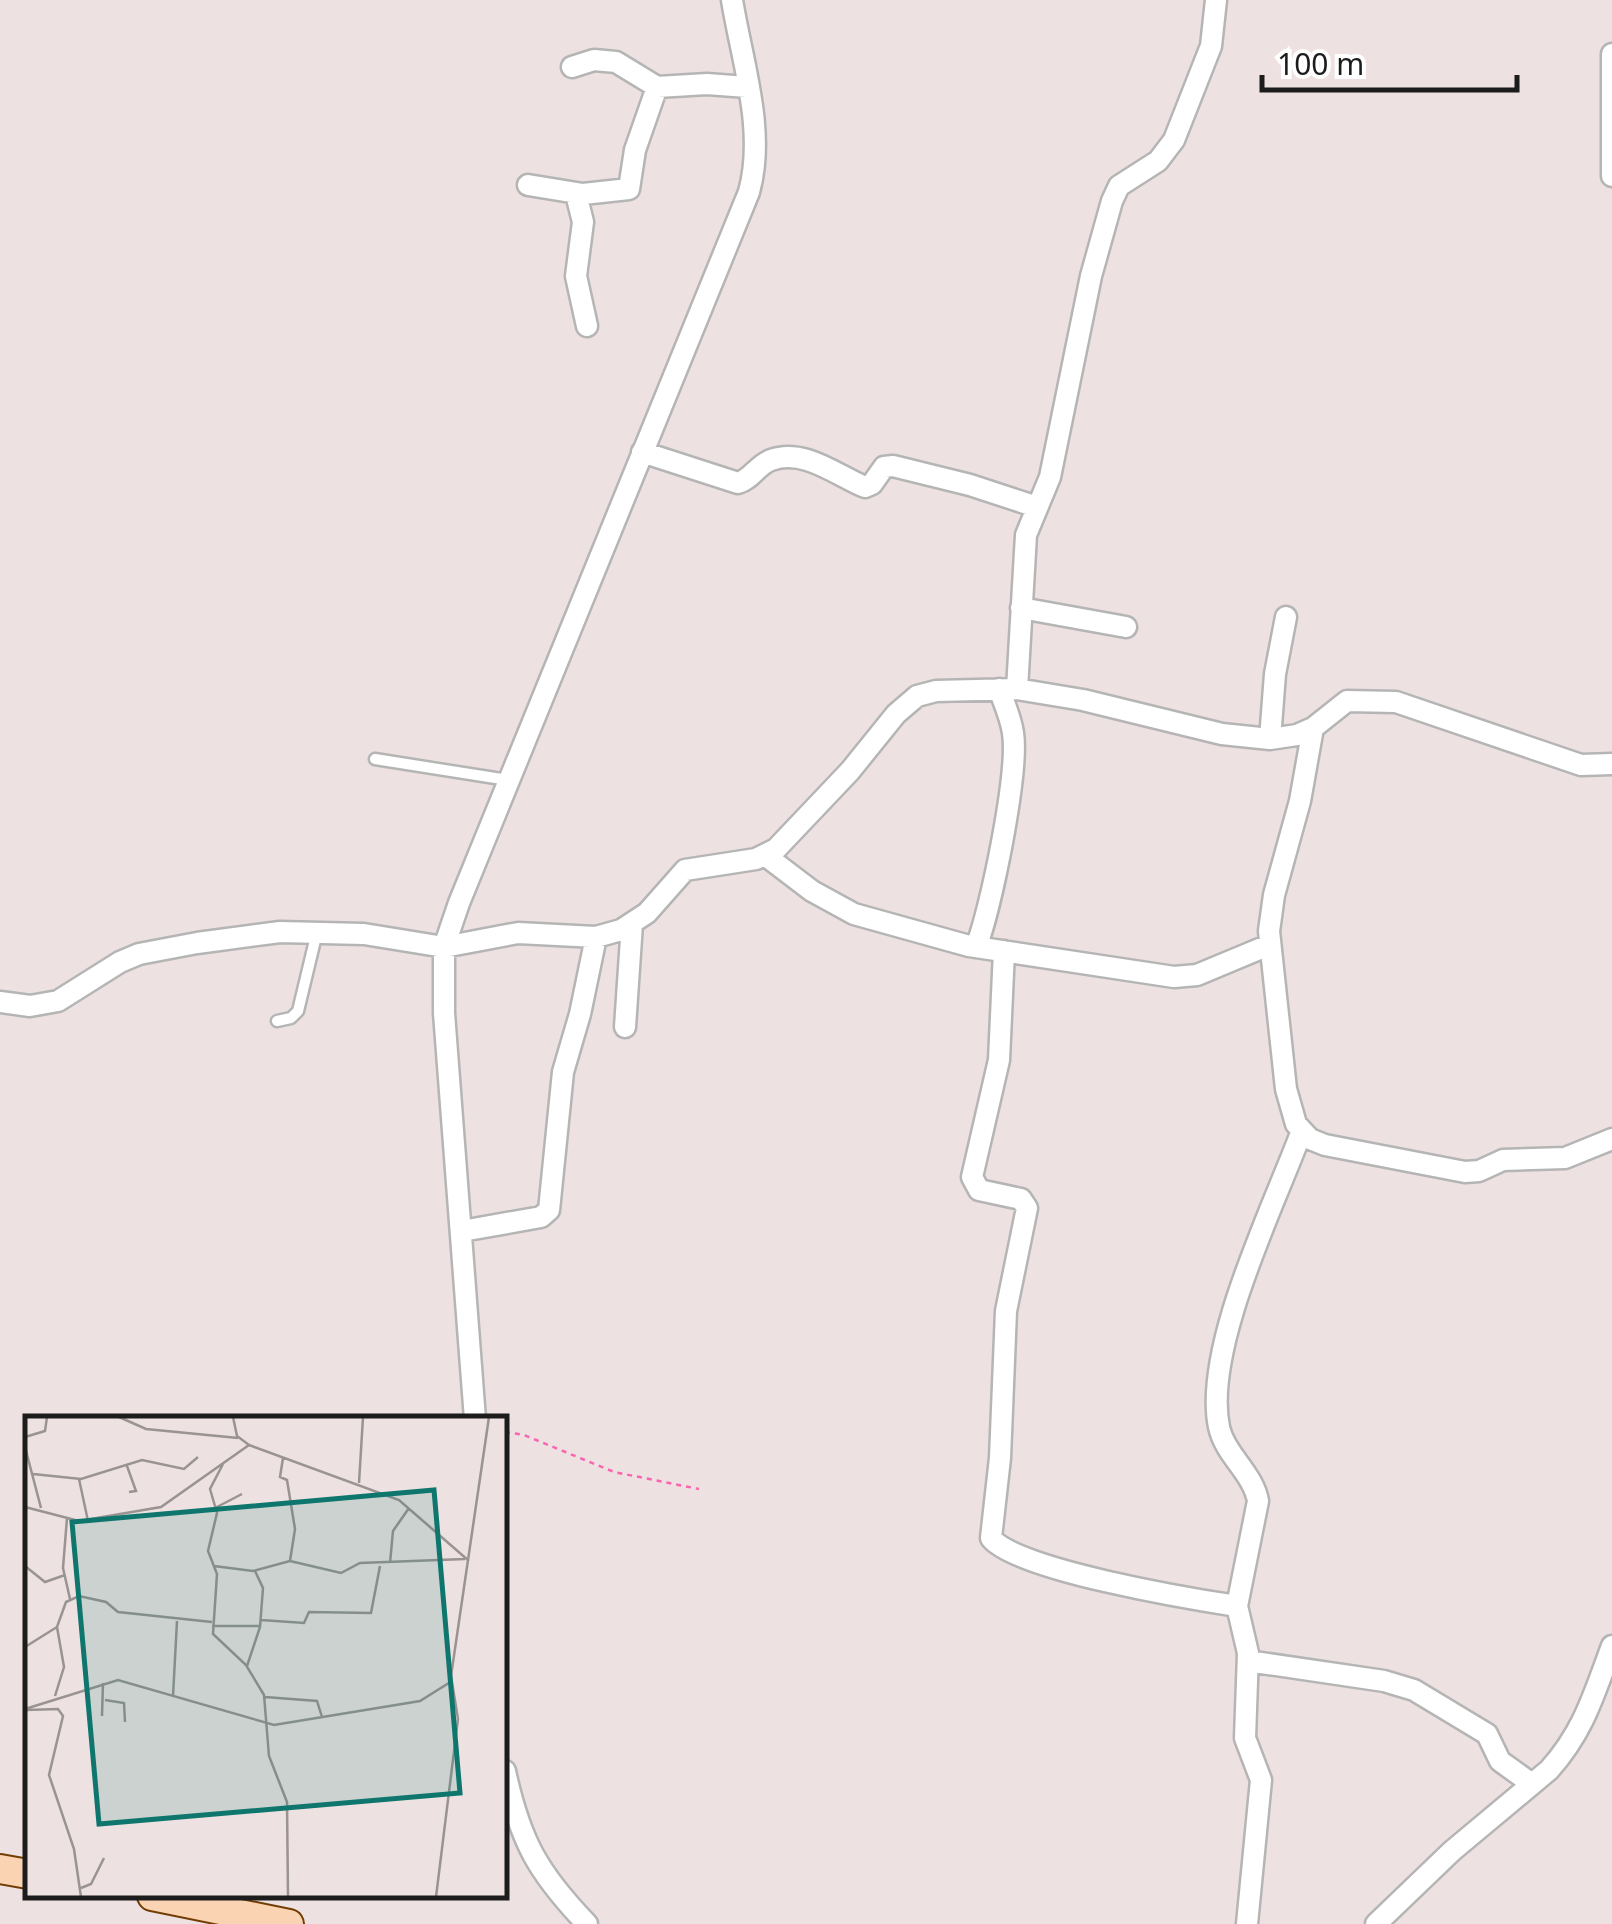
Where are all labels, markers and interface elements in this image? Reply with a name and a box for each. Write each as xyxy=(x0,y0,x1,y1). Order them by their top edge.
scale bar xyxy=(1262,30,1517,92)
text: 100 m xyxy=(1277,43,1364,84)
inset map xyxy=(25,1416,508,1899)

